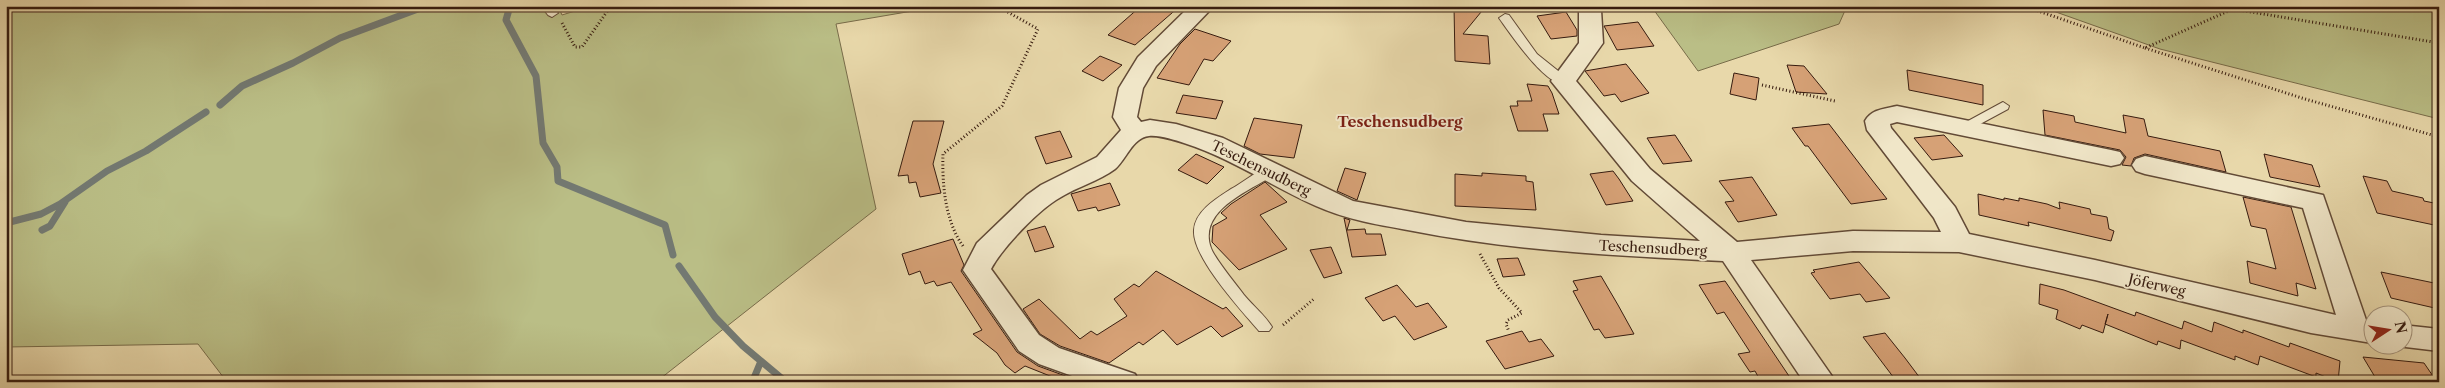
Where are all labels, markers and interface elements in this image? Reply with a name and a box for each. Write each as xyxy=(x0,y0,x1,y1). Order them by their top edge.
district label: Teschensudberg xyxy=(1337,112,1463,131)
street label: Teschensudberg xyxy=(1208,136,1314,200)
street label: Teschensudberg xyxy=(1598,236,1708,260)
street label: Jöferweg xyxy=(2125,269,2188,300)
north arrow xyxy=(2362,306,2412,356)
text: N xyxy=(2391,319,2411,335)

